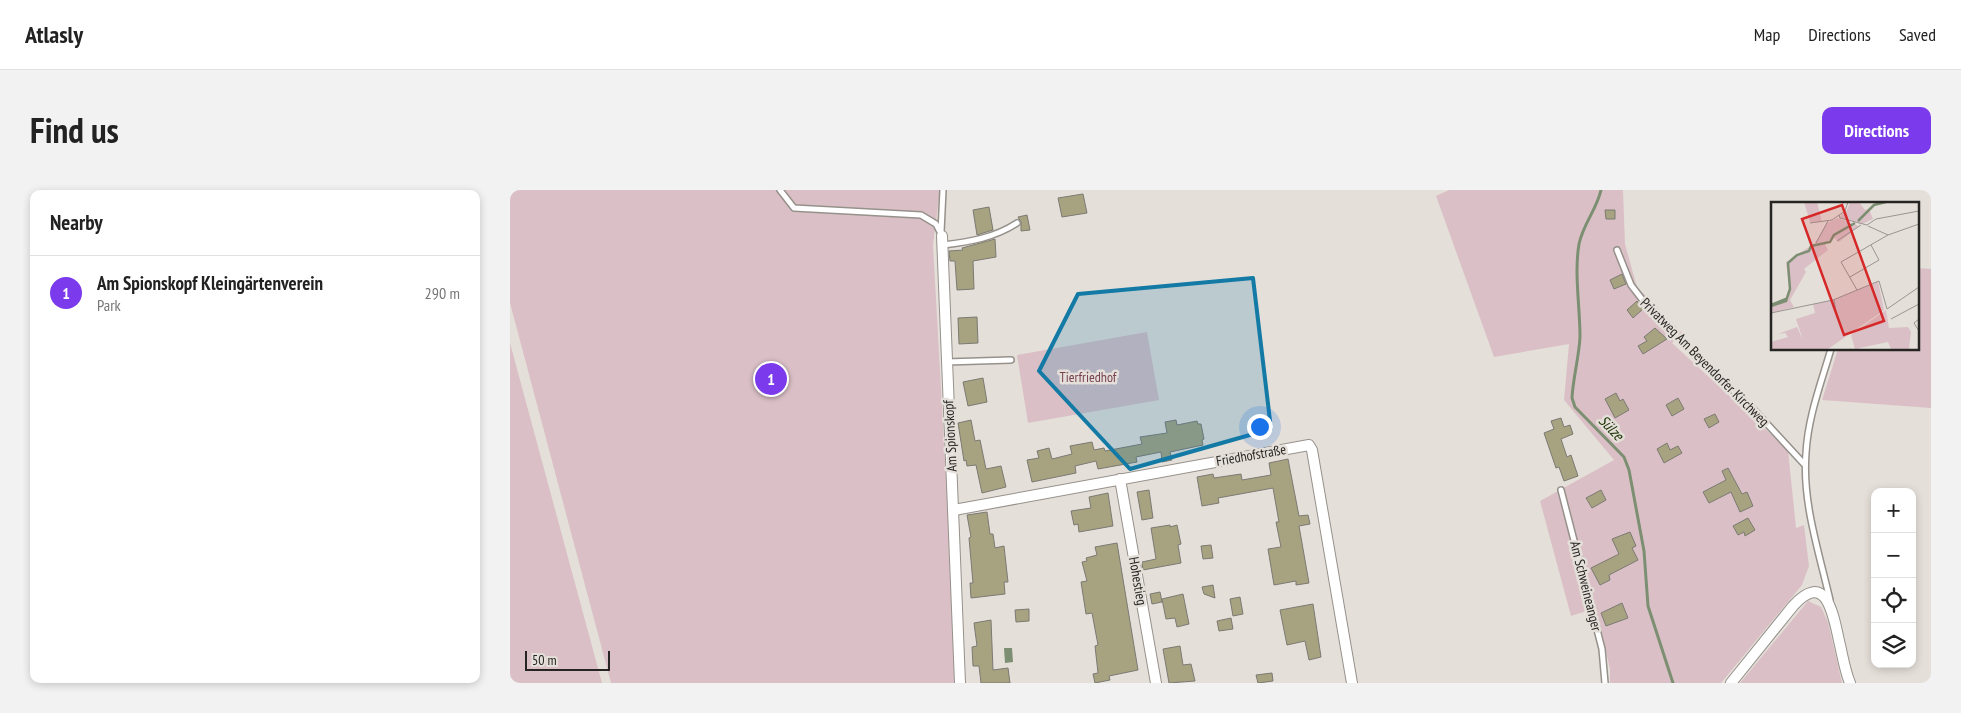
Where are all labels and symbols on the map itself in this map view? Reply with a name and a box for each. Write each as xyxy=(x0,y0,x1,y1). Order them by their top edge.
inset map xyxy=(1771,202,1918,350)
street label: Privatweg Am Beyendorfer Kirchweg xyxy=(1637,294,1773,430)
pin: 1 xyxy=(755,360,787,398)
park label: Tierfriedhof xyxy=(1060,368,1117,386)
street label: Am Spionskopf xyxy=(939,399,961,472)
water label: Sülze xyxy=(1595,411,1628,445)
your location xyxy=(1247,414,1273,440)
street label: Friedhofstraße xyxy=(1215,440,1288,470)
street label: Am Schweineanger xyxy=(1566,539,1606,633)
street label: Hohestieg xyxy=(1125,555,1151,607)
scale bar xyxy=(525,648,610,671)

